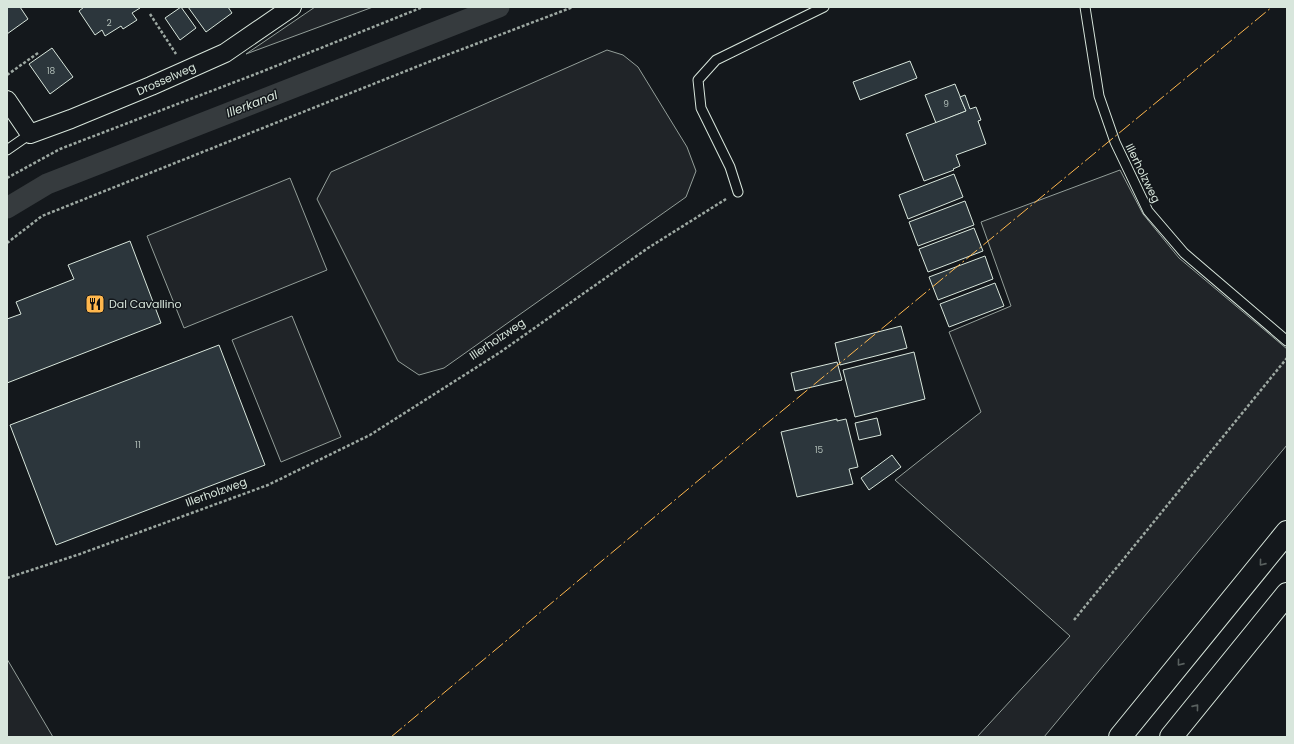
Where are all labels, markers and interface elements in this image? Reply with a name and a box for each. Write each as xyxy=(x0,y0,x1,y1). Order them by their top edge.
house number: 2 xyxy=(106,17,112,29)
street label: Drosselweg xyxy=(134,59,198,99)
house number: 18 xyxy=(47,65,56,77)
water label: Illerkanal xyxy=(224,86,280,121)
house number: 9 xyxy=(943,98,949,110)
street label: Illerholzweg xyxy=(1122,141,1164,205)
restaurant icon: Dal Cavallino xyxy=(84,293,106,315)
place label: Dal Cavallino xyxy=(109,296,182,312)
street label: Illerholzweg xyxy=(466,314,528,364)
house number: 11 xyxy=(135,439,141,451)
house number: 15 xyxy=(815,444,824,456)
street label: Illerholzweg xyxy=(183,474,249,510)
one-way arrow xyxy=(1260,558,1267,565)
one-way arrow xyxy=(1178,659,1185,666)
one-way arrow xyxy=(1191,704,1198,711)

